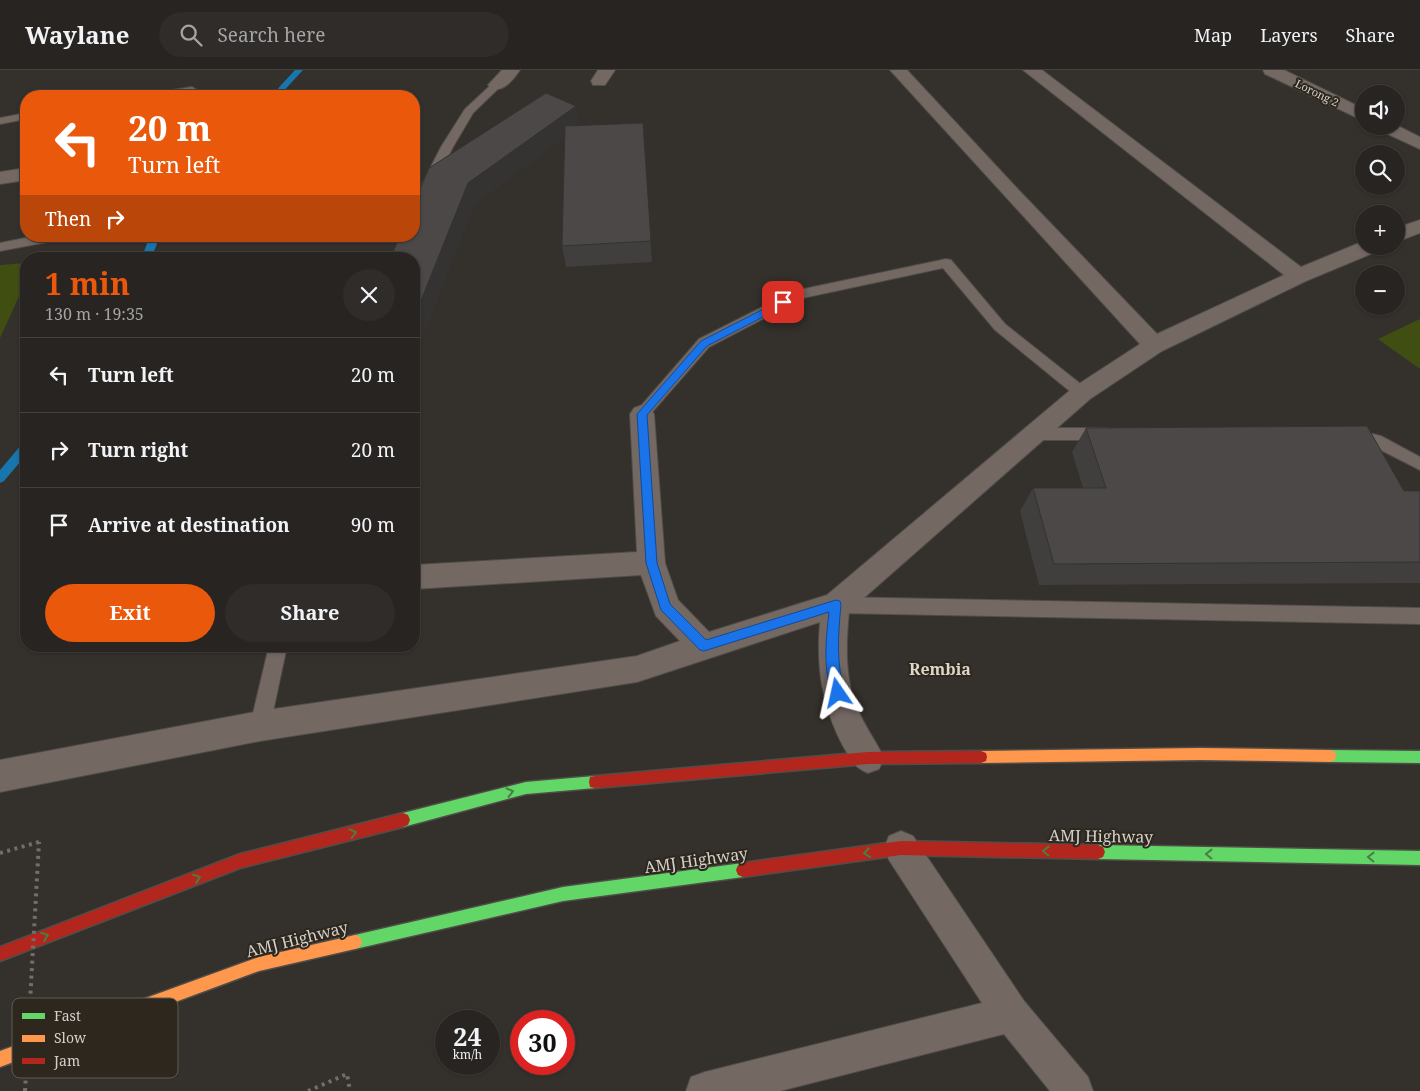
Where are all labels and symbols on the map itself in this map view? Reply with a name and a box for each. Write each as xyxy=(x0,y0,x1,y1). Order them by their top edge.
street label: Lorong 2 xyxy=(1293,76,1342,110)
pin xyxy=(762,281,804,323)
district label: Rembia xyxy=(909,658,971,680)
position arrow xyxy=(811,666,863,718)
one-way arrow xyxy=(506,787,515,798)
street label: AMJ Highway xyxy=(1049,824,1154,848)
one-way arrow xyxy=(348,828,356,838)
street label: AMJ Highway xyxy=(643,842,750,878)
one-way arrow xyxy=(1042,846,1050,856)
one-way arrow xyxy=(862,847,870,858)
one-way arrow xyxy=(1205,849,1213,860)
one-way arrow xyxy=(1367,852,1375,862)
one-way arrow xyxy=(192,874,201,884)
street label: AMJ Highway xyxy=(244,915,351,962)
one-way arrow xyxy=(41,932,49,942)
legend xyxy=(12,998,178,1078)
text: Fast xyxy=(54,1006,81,1025)
speed limit sign: 30 xyxy=(510,1010,575,1075)
text: Slow xyxy=(54,1028,87,1047)
text: Jam xyxy=(53,1051,80,1070)

